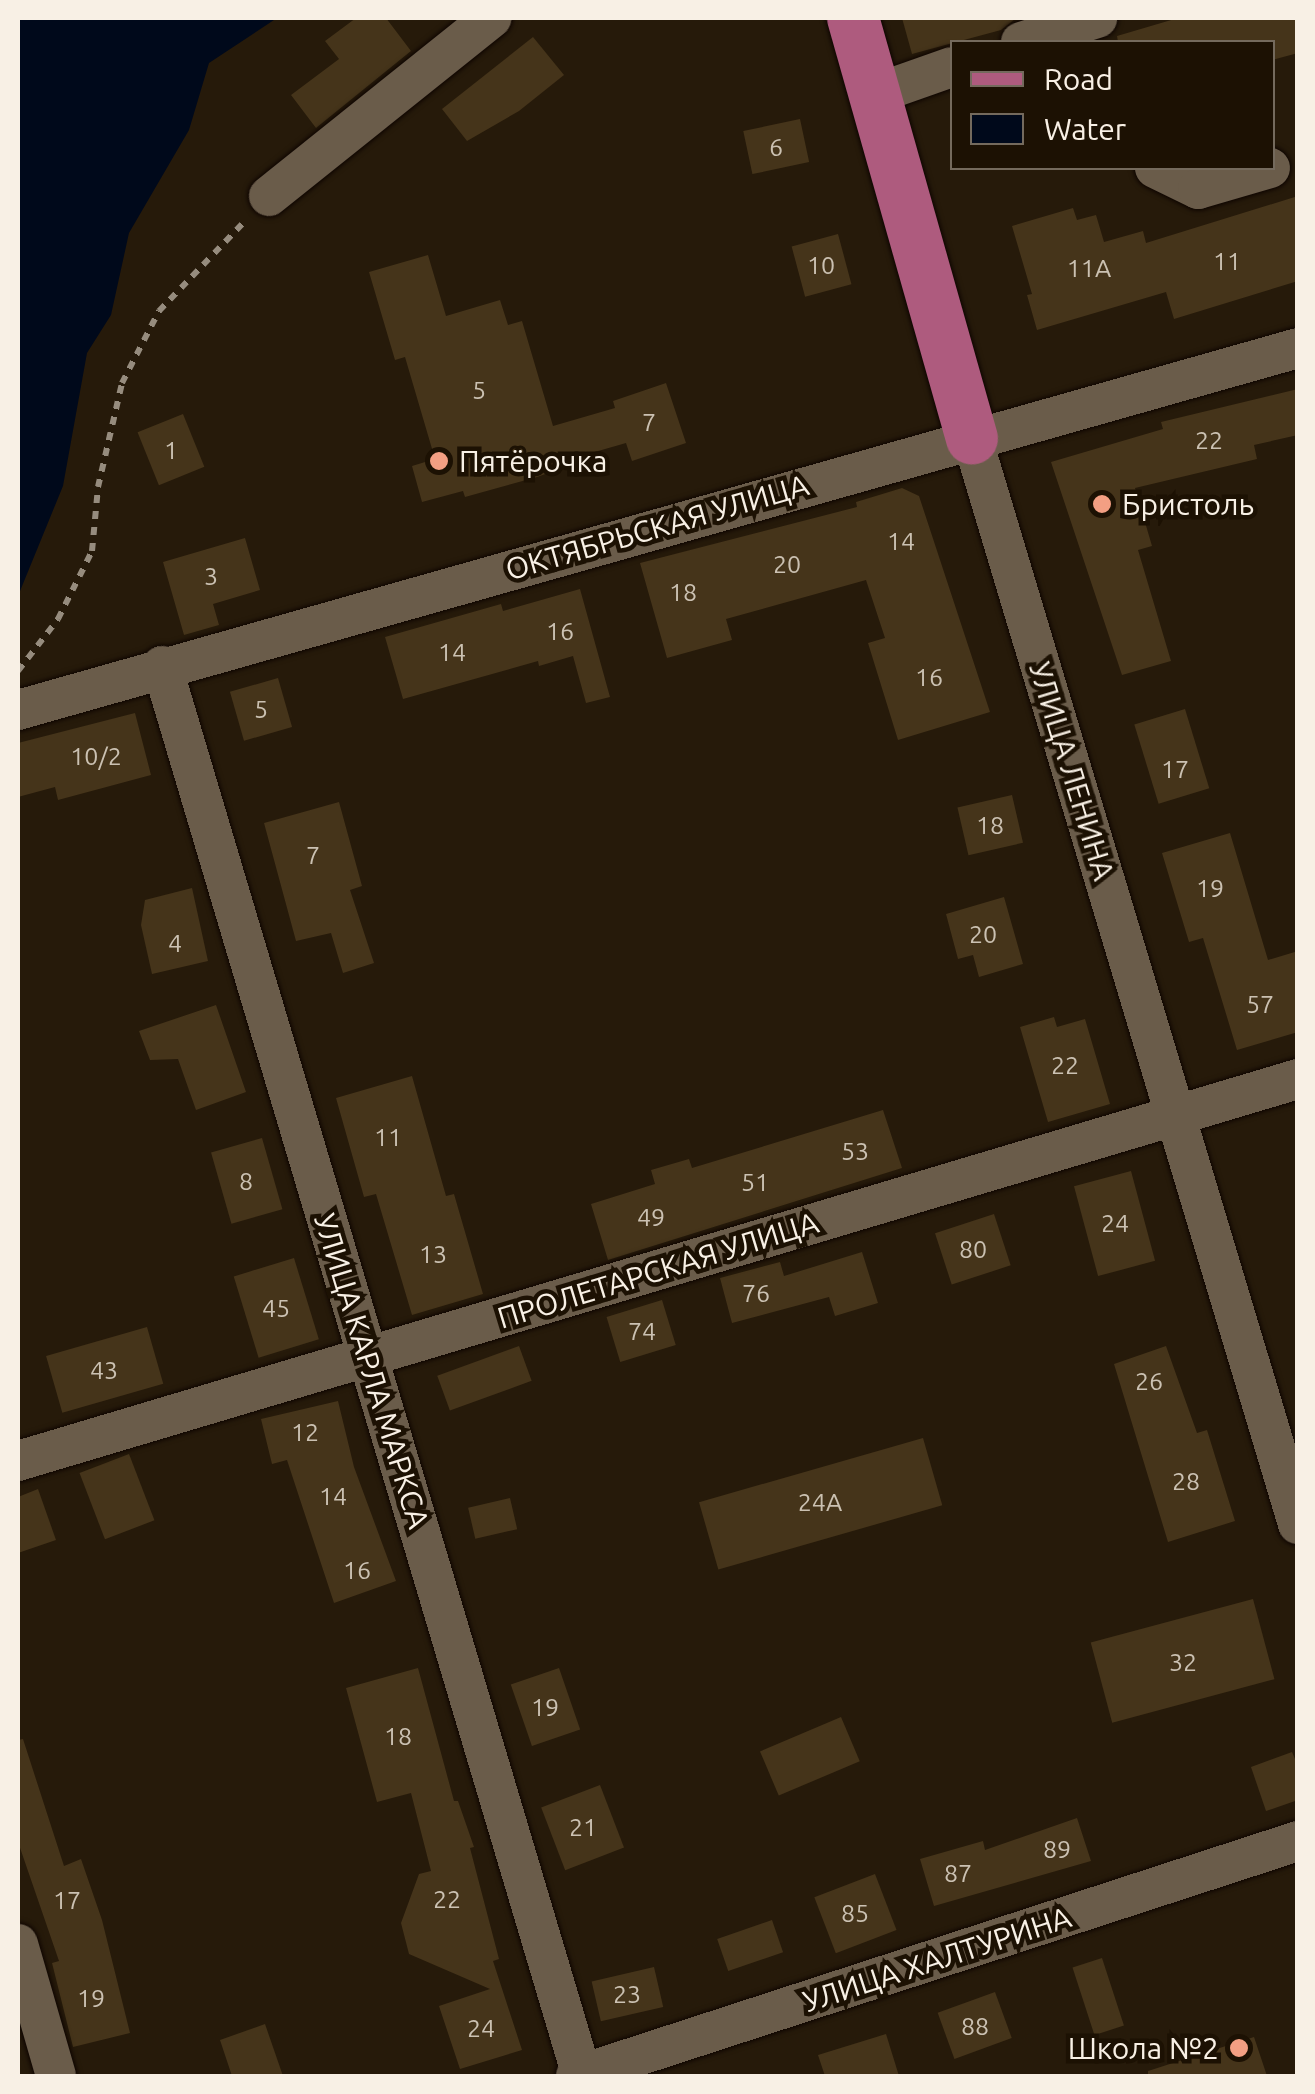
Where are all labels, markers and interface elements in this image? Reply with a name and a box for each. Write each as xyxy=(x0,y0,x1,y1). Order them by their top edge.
legend xyxy=(950,40,1275,170)
text: Road xyxy=(1044,62,1113,96)
text: Water xyxy=(1044,112,1126,146)
house number: 6 xyxy=(769,132,783,162)
house number: 11 xyxy=(1213,246,1241,276)
house number: 10 xyxy=(807,250,835,280)
house number: 11А xyxy=(1067,253,1111,283)
house number: 5 xyxy=(472,375,486,405)
house number: 7 xyxy=(642,407,656,437)
house number: 22 xyxy=(1195,425,1223,455)
house number: 1 xyxy=(164,435,178,465)
place label: Пятёрочка xyxy=(459,443,607,479)
marker: Пятёрочка xyxy=(428,450,450,472)
street label: ОКТЯБРЬСКАЯ УЛИЦА xyxy=(501,466,813,588)
place label: Бристоль xyxy=(1122,486,1254,522)
marker: Бристоль xyxy=(1091,493,1113,515)
house number: 14 xyxy=(887,526,915,556)
house number: 20 xyxy=(773,549,801,579)
house number: 3 xyxy=(204,561,218,591)
house number: 18 xyxy=(669,577,697,607)
house number: 16 xyxy=(546,616,574,646)
house number: 14 xyxy=(438,637,466,667)
street label: УЛИЦА ЛЕНИНА xyxy=(1022,658,1122,884)
house number: 16 xyxy=(915,662,943,692)
house number: 5 xyxy=(254,694,268,724)
house number: 10/2 xyxy=(70,741,122,771)
house number: 17 xyxy=(1161,754,1189,784)
house number: 18 xyxy=(976,810,1004,840)
house number: 7 xyxy=(306,840,320,870)
house number: 19 xyxy=(1196,873,1224,903)
house number: 20 xyxy=(969,919,997,949)
house number: 4 xyxy=(168,928,182,958)
house number: 57 xyxy=(1246,989,1274,1019)
house number: 22 xyxy=(1051,1050,1079,1080)
house number: 11 xyxy=(374,1122,402,1152)
house number: 53 xyxy=(841,1136,869,1166)
house number: 8 xyxy=(239,1166,253,1196)
house number: 51 xyxy=(741,1167,769,1197)
house number: 49 xyxy=(637,1202,665,1232)
street label: ПРОЛЕТАРСКАЯ УЛИЦА xyxy=(493,1204,823,1336)
house number: 24 xyxy=(1101,1208,1129,1238)
street label: УЛИЦА КАРЛА МАРКСА xyxy=(307,1209,437,1533)
house number: 80 xyxy=(959,1234,987,1264)
house number: 13 xyxy=(419,1239,447,1269)
house number: 76 xyxy=(742,1278,770,1308)
house number: 45 xyxy=(262,1293,290,1323)
house number: 74 xyxy=(628,1316,656,1346)
house number: 43 xyxy=(90,1355,118,1385)
house number: 26 xyxy=(1135,1366,1163,1396)
house number: 12 xyxy=(291,1417,319,1447)
house number: 28 xyxy=(1172,1466,1200,1496)
house number: 14 xyxy=(319,1481,347,1511)
house number: 24А xyxy=(798,1487,842,1517)
house number: 16 xyxy=(343,1555,371,1585)
house number: 32 xyxy=(1169,1647,1197,1677)
house number: 19 xyxy=(531,1692,559,1722)
house number: 18 xyxy=(384,1721,412,1751)
house number: 21 xyxy=(569,1812,597,1842)
house number: 89 xyxy=(1043,1834,1071,1864)
house number: 87 xyxy=(944,1858,972,1888)
house number: 22 xyxy=(433,1884,461,1914)
house number: 17 xyxy=(53,1885,81,1915)
house number: 85 xyxy=(841,1898,869,1928)
street label: УЛИЦА ХАЛТУРИНА xyxy=(798,1899,1076,2019)
house number: 23 xyxy=(613,1979,641,2009)
house number: 19 xyxy=(77,1983,105,2013)
house number: 88 xyxy=(961,2011,989,2041)
house number: 24 xyxy=(467,2013,495,2043)
place label: Школа №2 xyxy=(1068,2030,1219,2066)
marker: Школа №2 xyxy=(1228,2037,1250,2059)

